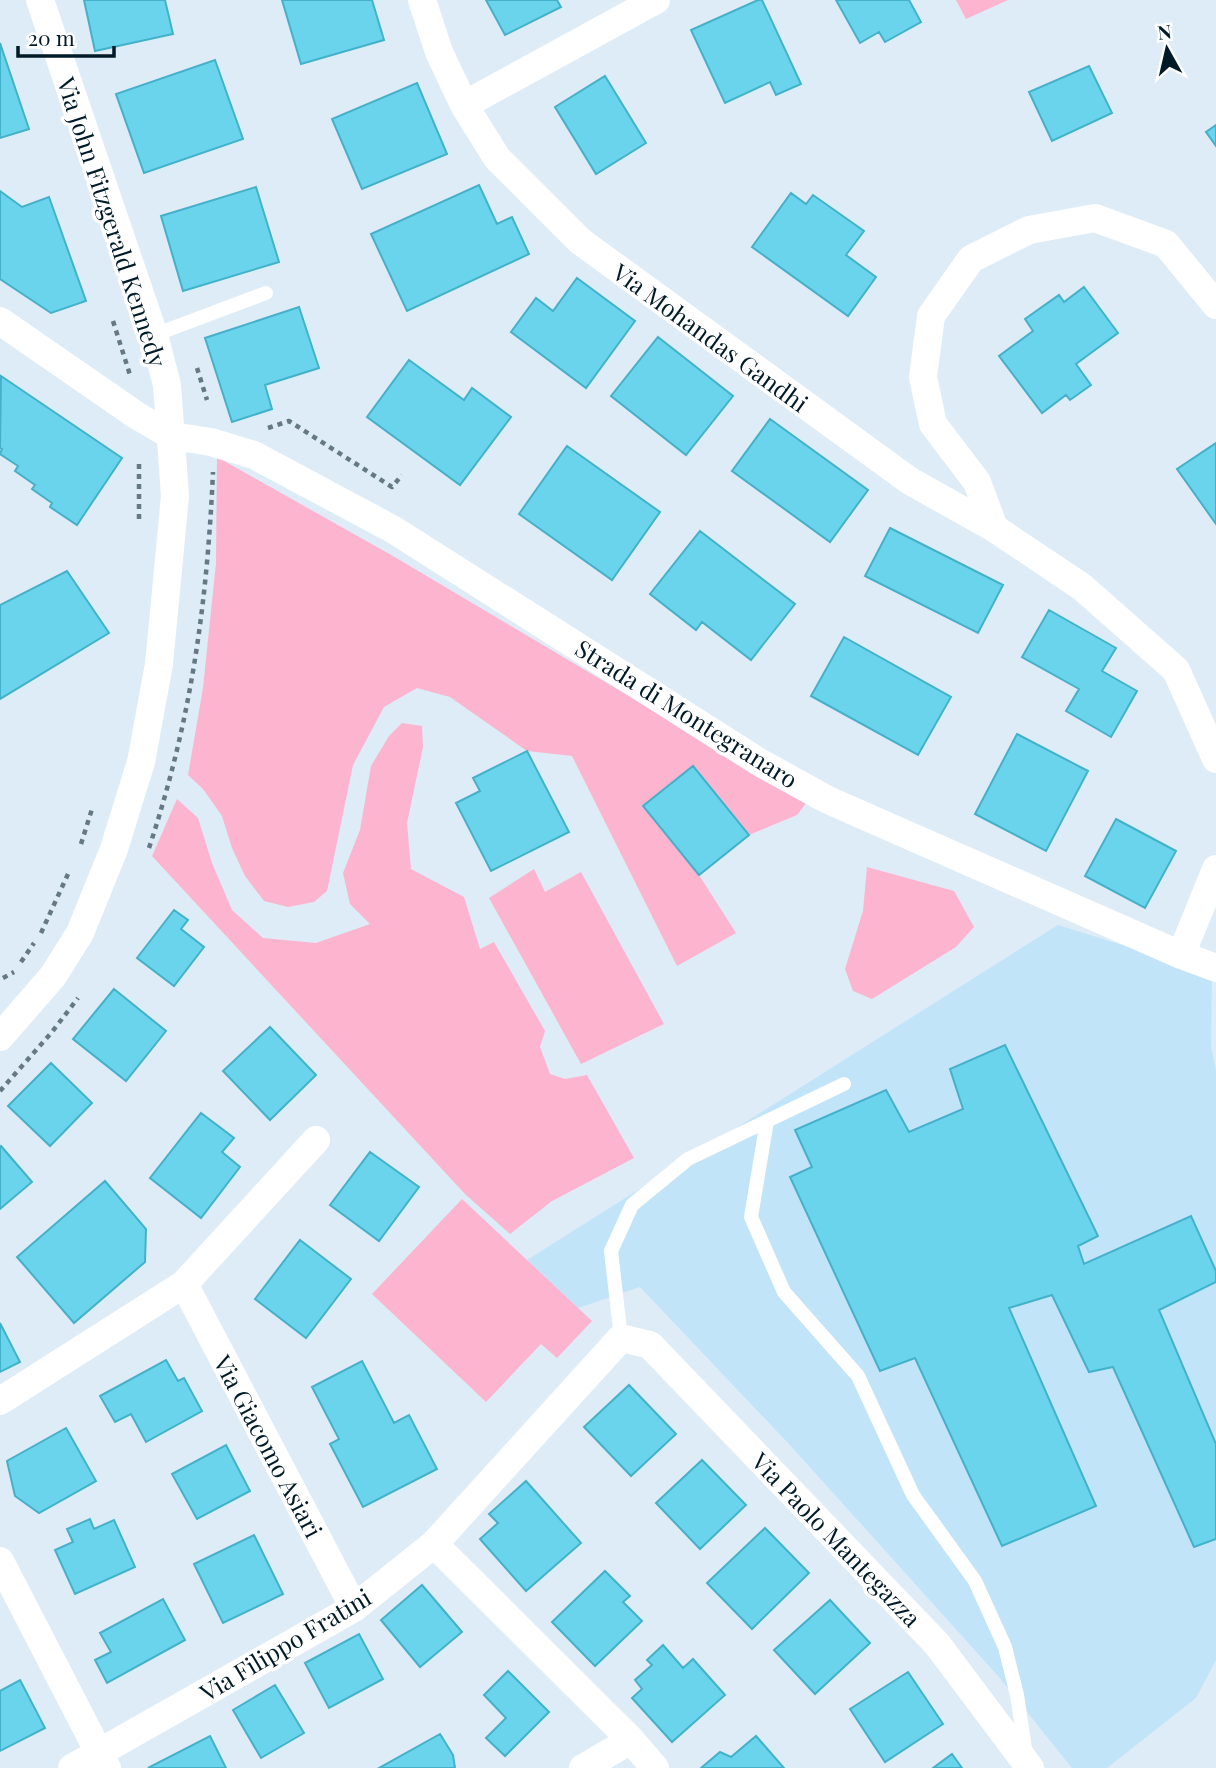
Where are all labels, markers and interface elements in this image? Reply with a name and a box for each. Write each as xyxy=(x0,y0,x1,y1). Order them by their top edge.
scale bar xyxy=(18,14,114,58)
north arrow xyxy=(1132,14,1202,84)
text: N xyxy=(1156,17,1173,45)
text: 20 m xyxy=(28,23,75,51)
street label: Via John Fitzgerald Kennedy xyxy=(51,72,175,371)
street label: Via Mohandas Gandhi xyxy=(606,255,815,419)
street label: Strada di Montegranaro xyxy=(570,632,804,794)
street label: Via Giacomo Asiari xyxy=(207,1348,331,1543)
street label: Via Paolo Mantegazza xyxy=(745,1444,929,1633)
street label: Via Filippo Fratini xyxy=(193,1580,376,1708)

